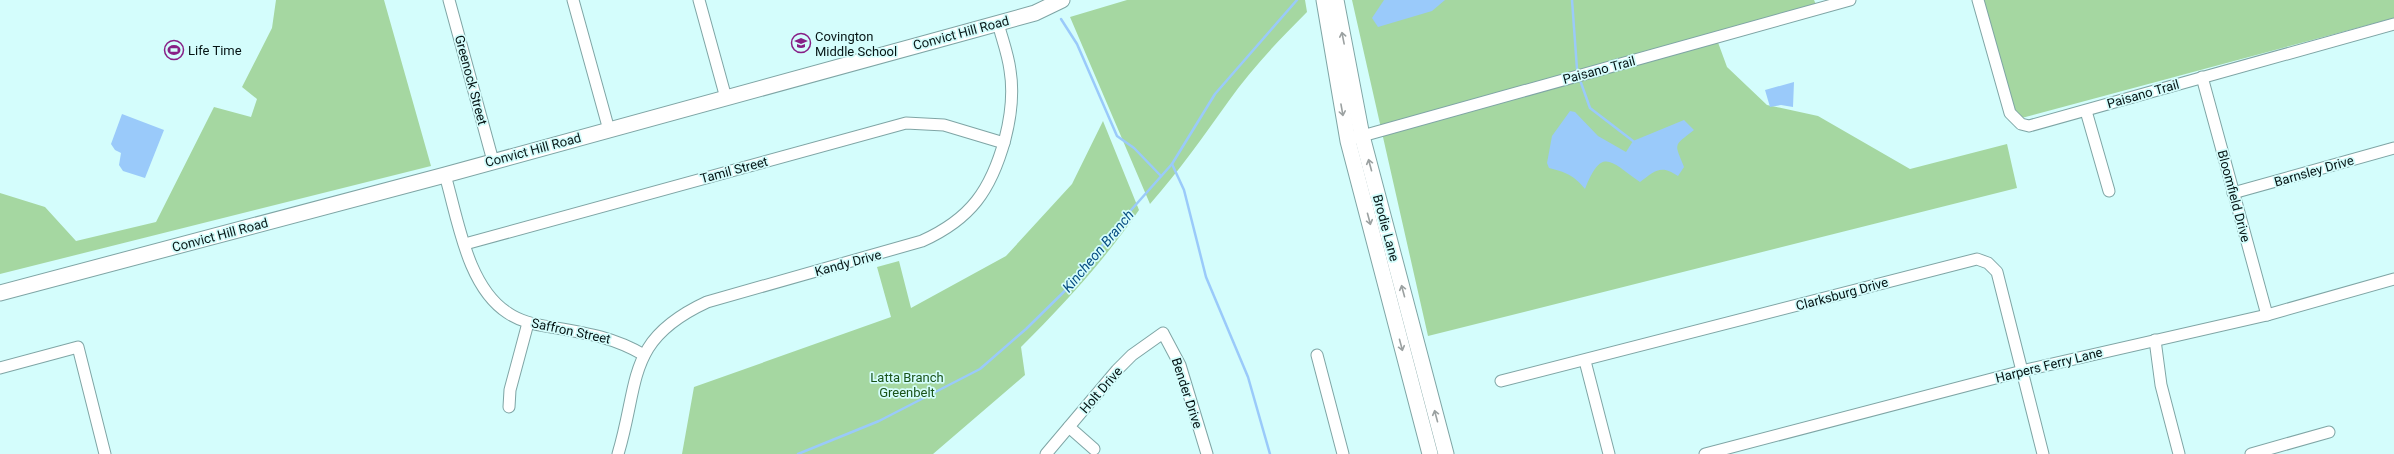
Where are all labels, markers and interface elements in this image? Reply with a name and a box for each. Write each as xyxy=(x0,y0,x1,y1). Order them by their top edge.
street label: Convict Hill Road xyxy=(911,13,1011,53)
place label: Covington Middle School xyxy=(815,29,897,59)
school or university icon: Covington Middle School xyxy=(790,32,812,54)
one-way arrow xyxy=(1339,32,1347,45)
street label: Greenock Street xyxy=(452,33,490,127)
sports icon: Life Time xyxy=(163,39,185,61)
place label: Life Time xyxy=(188,43,242,58)
street label: Paisano Trail xyxy=(1561,53,1637,87)
street label: Paisano Trail xyxy=(2105,77,2181,111)
one-way arrow xyxy=(1338,103,1346,116)
street label: Convict Hill Road xyxy=(483,130,583,170)
street label: Bloomfield Drive xyxy=(2215,148,2254,244)
street label: Barnsley Drive xyxy=(2273,152,2356,190)
street label: Tamil Street xyxy=(699,154,769,186)
one-way arrow xyxy=(1365,159,1373,172)
street label: Brodie Lane xyxy=(1370,193,1402,263)
water label: Kincheon Branch xyxy=(1059,207,1137,295)
one-way arrow xyxy=(1365,213,1373,226)
street label: Convict Hill Road xyxy=(170,215,270,255)
street label: Kandy Drive xyxy=(813,247,883,279)
street label: Clarksburg Drive xyxy=(1794,274,1890,314)
one-way arrow xyxy=(1399,284,1406,297)
street label: Saffron Street xyxy=(530,315,612,347)
one-way arrow xyxy=(1398,339,1406,352)
street label: Harpers Ferry Lane xyxy=(1994,344,2104,386)
street label: Bender Drive xyxy=(1169,356,1205,430)
street label: Holt Drive xyxy=(1077,364,1125,416)
park label: Latta Branch Greenbelt xyxy=(870,370,944,400)
one-way arrow xyxy=(1432,410,1439,423)

